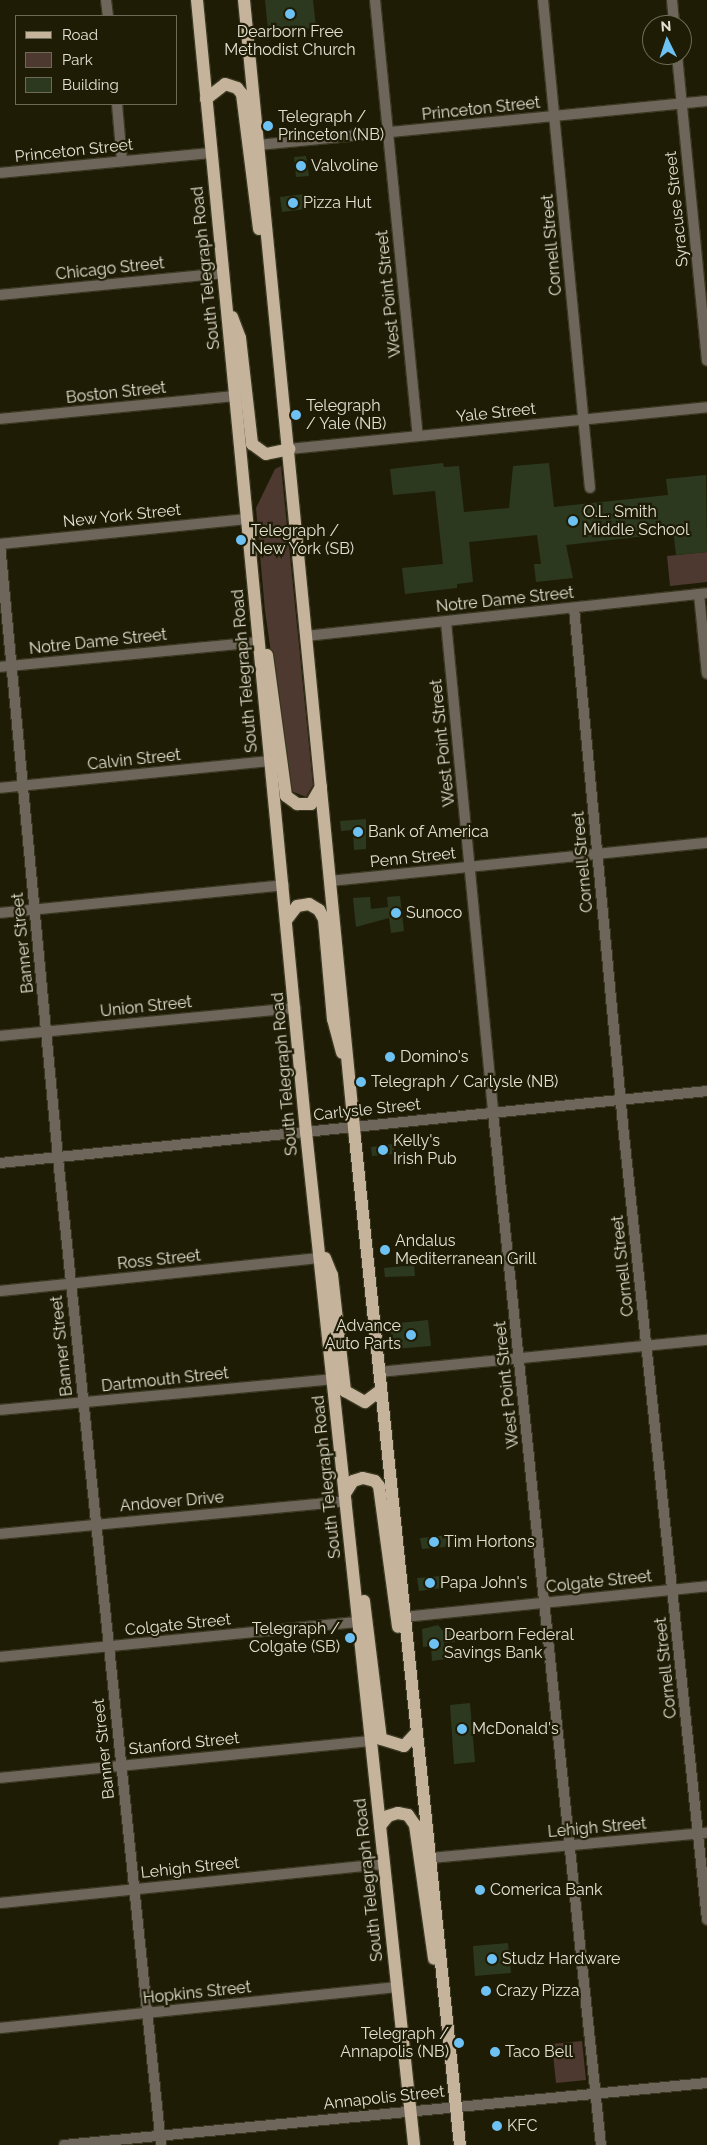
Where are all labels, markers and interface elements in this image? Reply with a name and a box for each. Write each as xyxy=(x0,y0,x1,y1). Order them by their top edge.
marker: Dearborn Free Methodist Church xyxy=(284,8,296,20)
legend xyxy=(15,15,178,105)
north arrow xyxy=(642,15,692,65)
text: N xyxy=(660,18,672,34)
place label: Dearborn Free Methodist Church xyxy=(224,22,356,60)
text: Road xyxy=(62,26,98,44)
text: Park xyxy=(62,51,93,69)
text: Building xyxy=(62,76,119,94)
street label: Princeton Street xyxy=(421,93,541,125)
place label: Telegraph / Princeton (NB) xyxy=(278,107,384,145)
marker: Telegraph / Princeton (NB) xyxy=(262,120,274,132)
street label: Princeton Street xyxy=(14,135,134,167)
street label: Syracuse Street xyxy=(661,150,693,268)
place label: Valvoline xyxy=(311,156,378,176)
marker: Valvoline xyxy=(295,160,307,172)
street label: South Telegraph Road xyxy=(188,185,224,351)
place label: Pizza Hut xyxy=(303,193,372,213)
street label: Cornell Street xyxy=(538,193,566,297)
marker: Pizza Hut xyxy=(287,197,299,209)
street label: West Point Street xyxy=(373,229,405,359)
street label: Chicago Street xyxy=(55,254,165,284)
street label: Boston Street xyxy=(65,378,167,408)
place label: Telegraph / Yale (NB) xyxy=(306,396,387,434)
street label: Yale Street xyxy=(455,399,537,427)
marker: Telegraph / Yale (NB) xyxy=(290,409,302,421)
street label: New York Street xyxy=(62,500,182,532)
place label: O.L. Smith Middle School xyxy=(583,502,689,540)
marker: O.L. Smith Middle School xyxy=(567,515,579,527)
place label: Telegraph / New York (SB) xyxy=(251,521,355,559)
marker: Telegraph / New York (SB) xyxy=(235,534,247,546)
street label: Notre Dame Street xyxy=(435,583,575,617)
street label: South Telegraph Road xyxy=(228,588,262,754)
street label: Notre Dame Street xyxy=(28,625,168,659)
street label: West Point Street xyxy=(427,678,459,808)
street label: Calvin Street xyxy=(86,746,182,774)
street label: Cornell Street xyxy=(569,810,597,914)
place label: Bank of America xyxy=(368,822,490,842)
marker: Bank of America xyxy=(352,826,364,838)
street label: Penn Street xyxy=(369,844,457,872)
street label: Banner Street xyxy=(8,892,38,994)
place label: Sunoco xyxy=(406,903,462,923)
marker: Sunoco xyxy=(390,907,402,919)
street label: South Telegraph Road xyxy=(268,991,302,1157)
street label: Union Street xyxy=(99,993,193,1021)
place label: Domino's xyxy=(400,1047,468,1067)
marker: Domino's xyxy=(384,1051,396,1063)
place label: Telegraph / Carlysle (NB) xyxy=(371,1072,558,1092)
marker: Telegraph / Carlysle (NB) xyxy=(355,1076,367,1088)
street label: Carlysle Street xyxy=(312,1095,422,1125)
place label: Kelly's Irish Pub xyxy=(393,1131,457,1169)
marker: Kelly's Irish Pub xyxy=(377,1144,389,1156)
street label: Cornell Street xyxy=(608,1214,638,1318)
place label: Andalus Mediterranean Grill xyxy=(395,1231,536,1269)
marker: Andalus Mediterranean Grill xyxy=(379,1244,391,1256)
street label: Ross Street xyxy=(116,1246,202,1274)
street label: Banner Street xyxy=(47,1295,77,1397)
place label: Advance Auto Parts xyxy=(325,1316,401,1354)
street label: West Point Street xyxy=(491,1320,523,1450)
marker: Advance Auto Parts xyxy=(405,1329,417,1341)
street label: Dartmouth Street xyxy=(100,1364,230,1396)
street label: South Telegraph Road xyxy=(309,1394,345,1560)
street label: Andover Drive xyxy=(119,1488,225,1516)
place label: Tim Hortons xyxy=(444,1532,535,1552)
marker: Tim Hortons xyxy=(428,1536,440,1548)
street label: Colgate Street xyxy=(545,1567,653,1597)
place label: Papa John's xyxy=(440,1573,528,1593)
marker: Papa John's xyxy=(424,1577,436,1589)
street label: Colgate Street xyxy=(124,1610,232,1640)
street label: Cornell Street xyxy=(651,1616,681,1720)
place label: Telegraph / Colgate (SB) xyxy=(249,1619,340,1657)
place label: Dearborn Federal Savings Bank xyxy=(444,1625,574,1663)
marker: Telegraph / Colgate (SB) xyxy=(344,1632,356,1644)
marker: Dearborn Federal Savings Bank xyxy=(428,1638,440,1650)
street label: Banner Street xyxy=(89,1698,119,1800)
place label: McDonald's xyxy=(472,1719,559,1739)
marker: McDonald's xyxy=(456,1723,468,1735)
street label: Stanford Street xyxy=(128,1729,240,1759)
street label: South Telegraph Road xyxy=(351,1797,387,1963)
street label: Lehigh Street xyxy=(547,1814,647,1842)
street label: Lehigh Street xyxy=(140,1853,240,1883)
place label: Comerica Bank xyxy=(490,1880,602,1900)
marker: Comerica Bank xyxy=(474,1884,486,1896)
place label: Studz Hardware xyxy=(502,1949,620,1969)
marker: Studz Hardware xyxy=(486,1953,498,1965)
street label: Hopkins Street xyxy=(142,1978,252,2008)
place label: Crazy Pizza xyxy=(496,1981,580,2001)
marker: Crazy Pizza xyxy=(480,1985,492,1997)
place label: Telegraph / Annapolis (NB) xyxy=(340,2024,449,2062)
marker: Telegraph / Annapolis (NB) xyxy=(453,2037,465,2049)
place label: Taco Bell xyxy=(505,2042,573,2062)
marker: Taco Bell xyxy=(489,2046,501,2058)
street label: Annapolis Street xyxy=(323,2082,445,2114)
place label: KFC xyxy=(507,2116,537,2136)
marker: KFC xyxy=(491,2120,503,2132)

